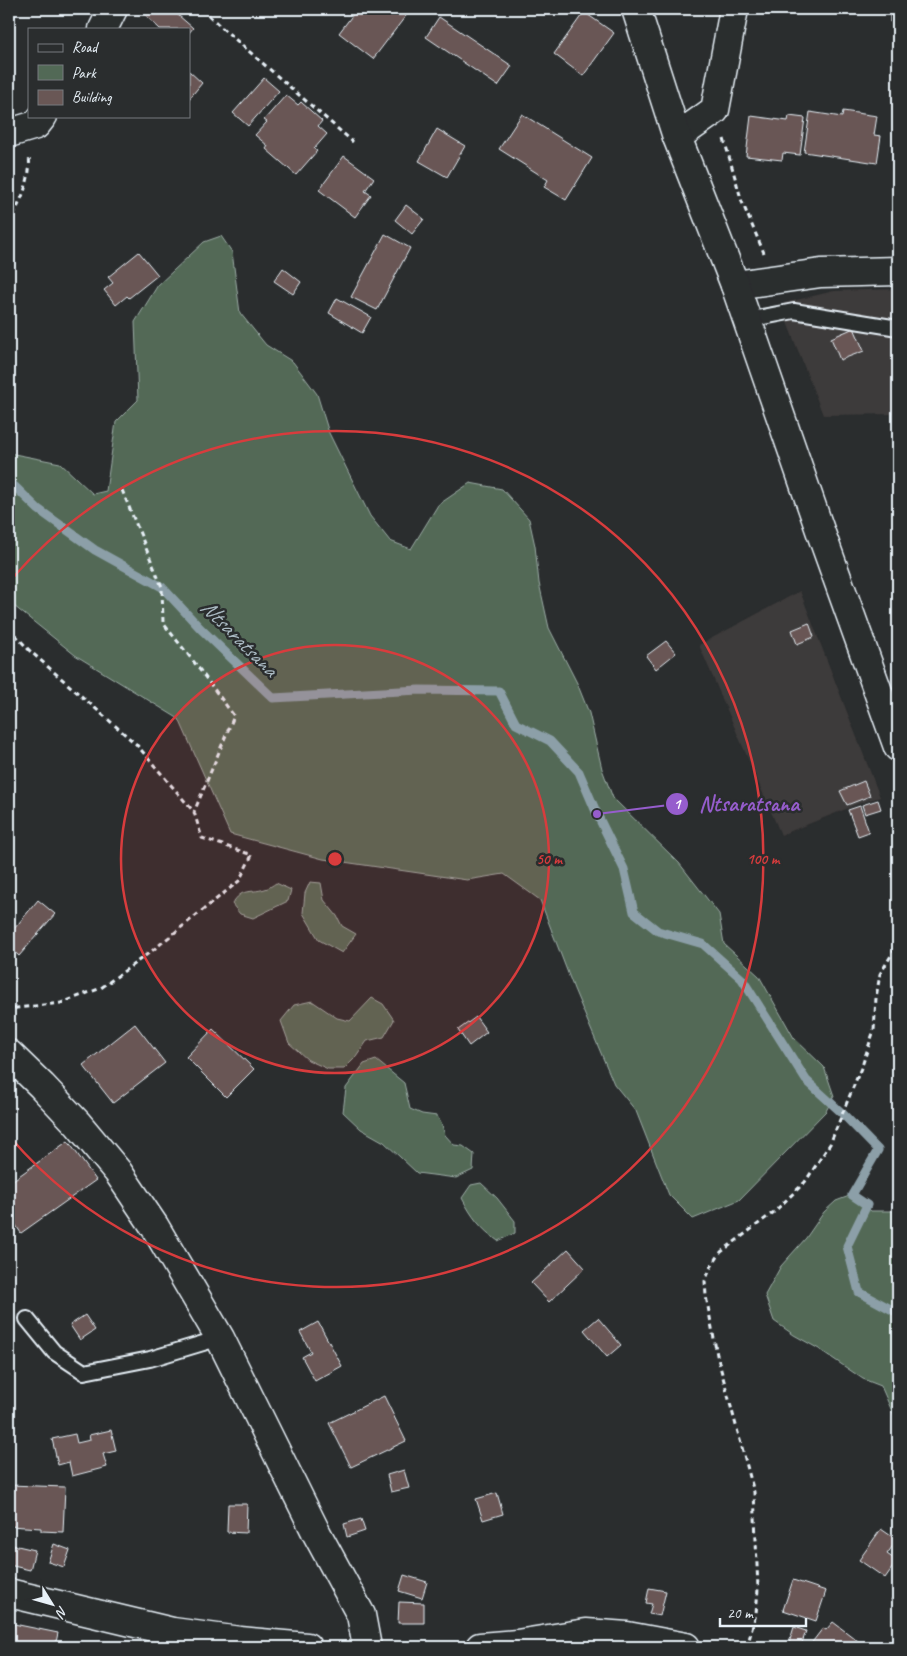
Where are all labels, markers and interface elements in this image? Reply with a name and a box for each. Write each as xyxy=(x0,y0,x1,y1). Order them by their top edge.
legend xyxy=(28,28,190,118)
text: Road xyxy=(72,38,99,57)
text: Park xyxy=(72,64,97,83)
text: Building xyxy=(72,88,112,107)
water label: Ntsaratsana xyxy=(194,593,285,684)
callout: Ntsaratsana xyxy=(664,785,809,822)
text: Ntsaratsana xyxy=(699,790,801,818)
text: 1 xyxy=(674,795,683,814)
centre of rings xyxy=(326,850,344,868)
text: 50 m xyxy=(536,850,563,869)
text: 100 m xyxy=(747,850,781,869)
north arrow xyxy=(28,1578,78,1628)
scale bar xyxy=(720,1596,806,1628)
text: N xyxy=(51,1603,71,1622)
text: 20 m xyxy=(727,1604,754,1623)

